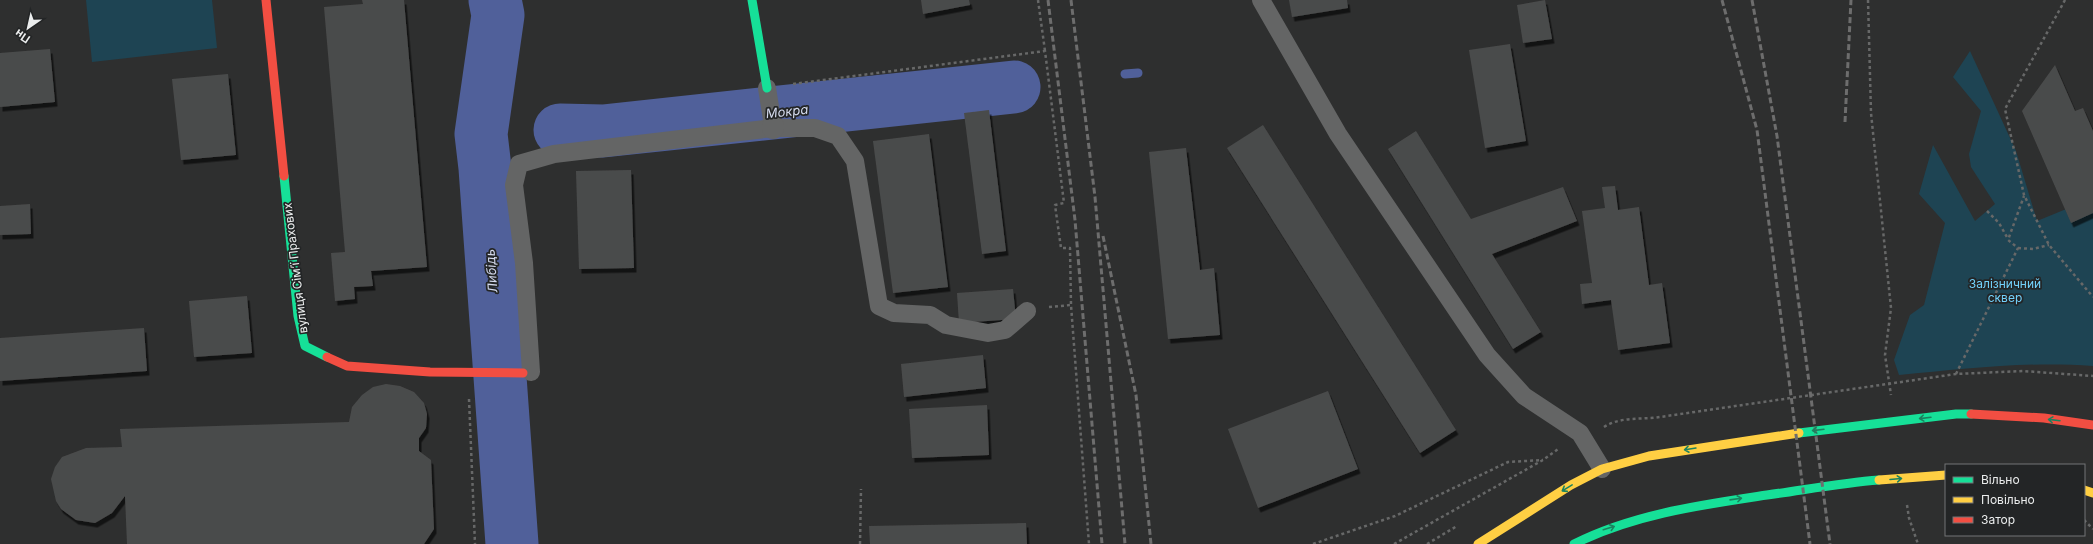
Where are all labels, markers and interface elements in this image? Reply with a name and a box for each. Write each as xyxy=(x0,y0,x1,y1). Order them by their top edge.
north arrow xyxy=(8,8,48,48)
text: Пн xyxy=(12,26,33,46)
water label: Мокра xyxy=(765,101,809,121)
street label: вулиця Сімʼї Прахових xyxy=(279,201,310,334)
water label: Либідь xyxy=(481,249,501,293)
park label: Залізничний сквер xyxy=(1969,276,2041,305)
one-way arrow xyxy=(1919,414,1932,422)
one-way arrow xyxy=(2048,416,2061,423)
one-way arrow xyxy=(1812,427,1825,434)
one-way arrow xyxy=(1684,445,1697,453)
legend xyxy=(1945,464,2085,536)
text: Вільно xyxy=(1981,472,2020,487)
one-way arrow xyxy=(1889,475,1902,482)
one-way arrow xyxy=(1561,484,1573,492)
text: Повільно xyxy=(1981,492,2035,507)
one-way arrow xyxy=(1729,495,1742,503)
text: Затор xyxy=(1981,512,2015,527)
one-way arrow xyxy=(1602,524,1615,531)

